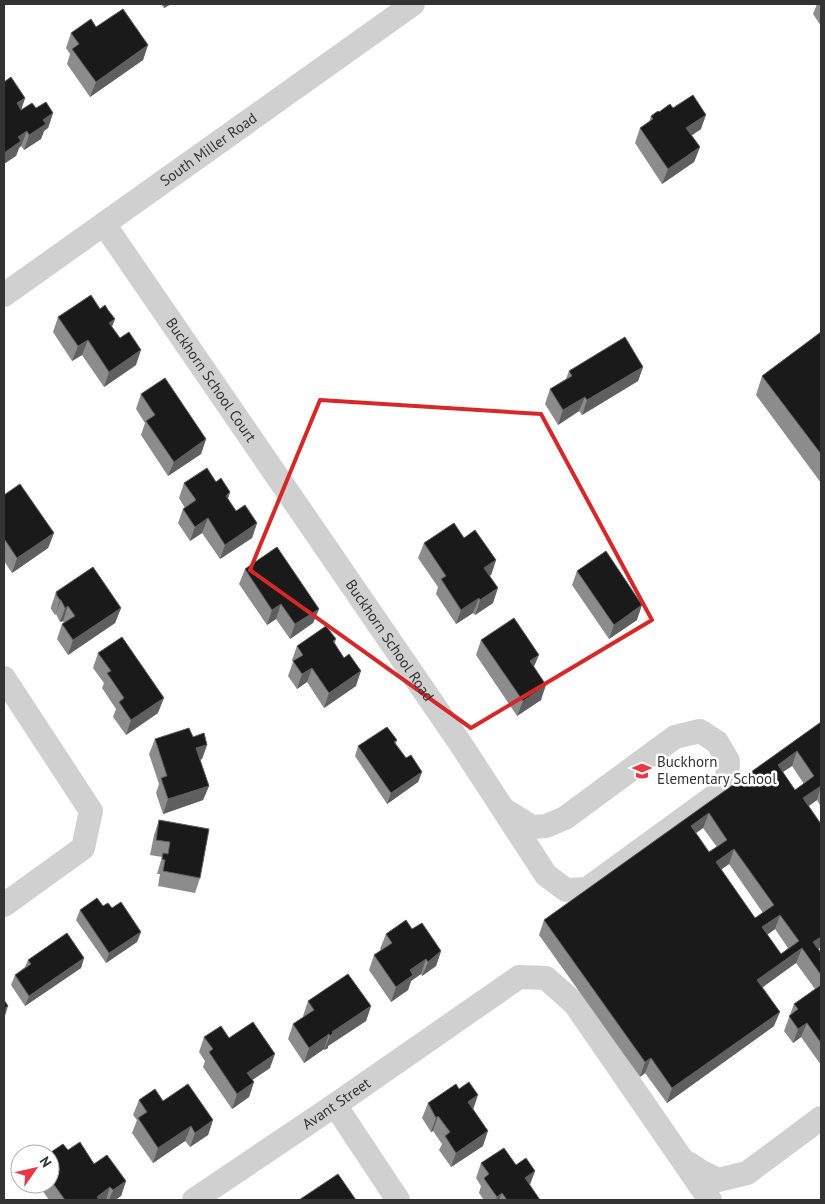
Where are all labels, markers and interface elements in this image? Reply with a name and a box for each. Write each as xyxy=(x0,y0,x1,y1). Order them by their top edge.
street label: South Miller Road xyxy=(156,108,260,190)
street label: Buckhorn School Court xyxy=(162,314,261,445)
street label: Buckhorn School Road xyxy=(342,576,438,705)
place label: Buckhorn Elementary School xyxy=(657,752,777,788)
school or university icon: Buckhorn Elementary School xyxy=(631,760,653,782)
street label: Avant Street xyxy=(298,1073,374,1133)
north arrow xyxy=(10,1144,60,1194)
text: N xyxy=(36,1153,56,1171)

